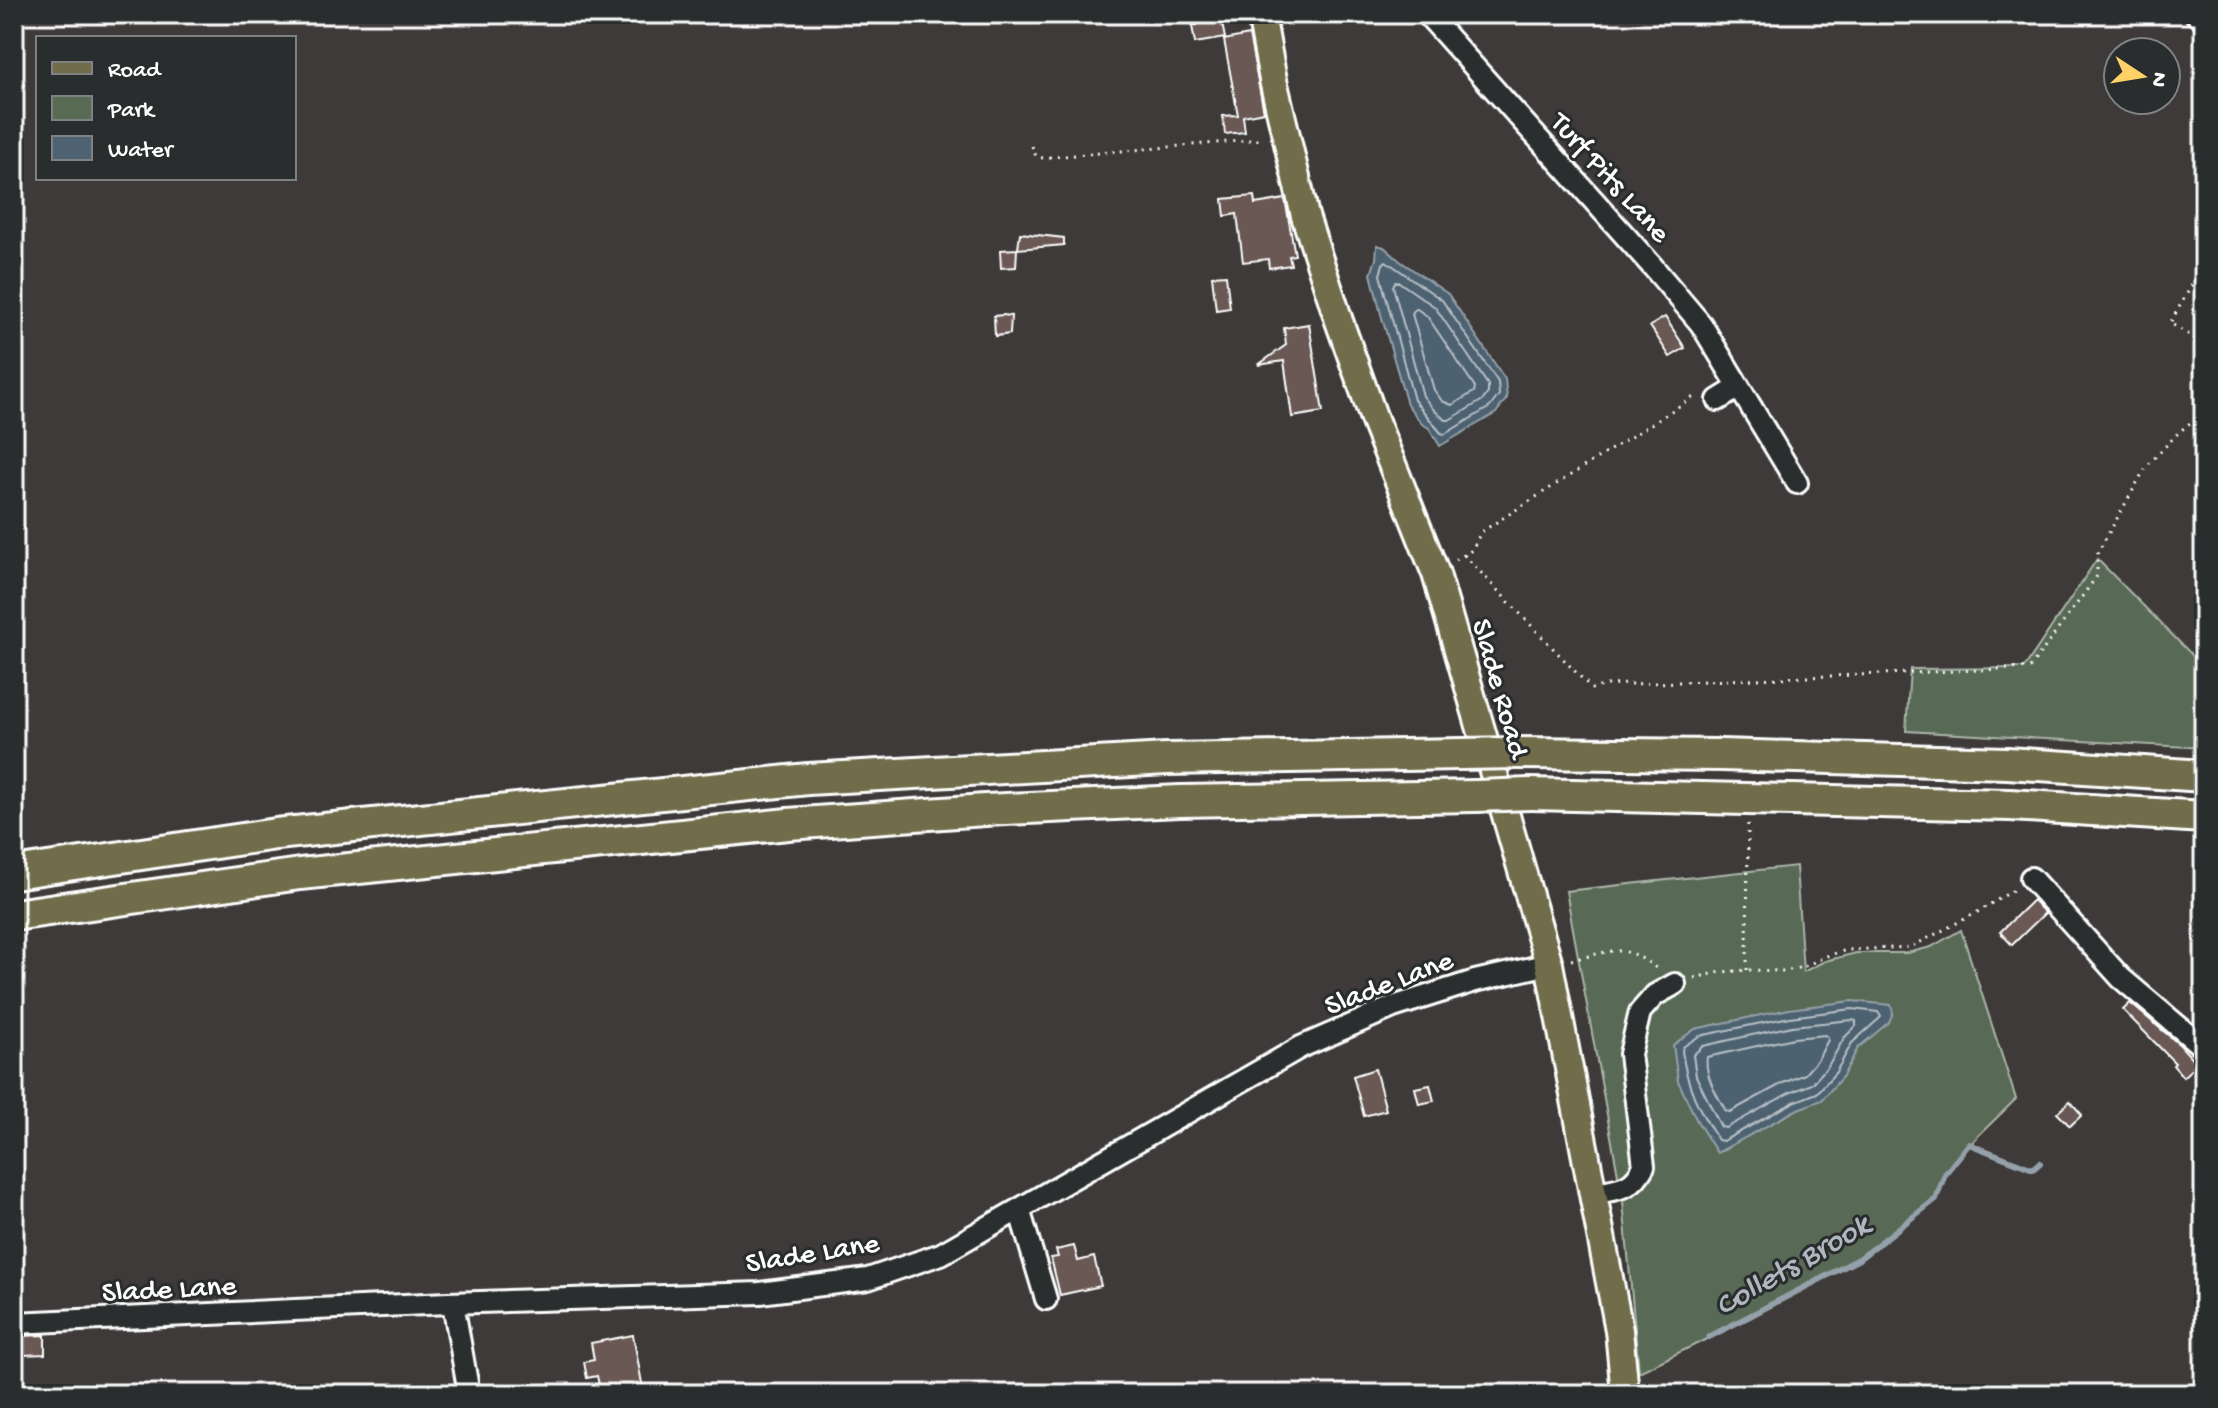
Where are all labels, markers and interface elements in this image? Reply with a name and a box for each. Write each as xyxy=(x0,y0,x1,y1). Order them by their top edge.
legend xyxy=(36,36,296,180)
north arrow xyxy=(2102,36,2182,116)
text: Road xyxy=(108,57,162,86)
text: N xyxy=(2143,70,2172,89)
text: Park xyxy=(107,97,156,126)
street label: Turf Pits Lane xyxy=(1540,105,1677,252)
text: Water xyxy=(108,137,175,166)
street label: Slade Road xyxy=(1461,616,1535,765)
street label: Slade Lane xyxy=(1320,945,1459,1026)
water label: Collets Brook xyxy=(1709,1206,1880,1327)
street label: Slade Lane xyxy=(743,1228,882,1283)
street label: Slade Lane xyxy=(101,1270,238,1312)

